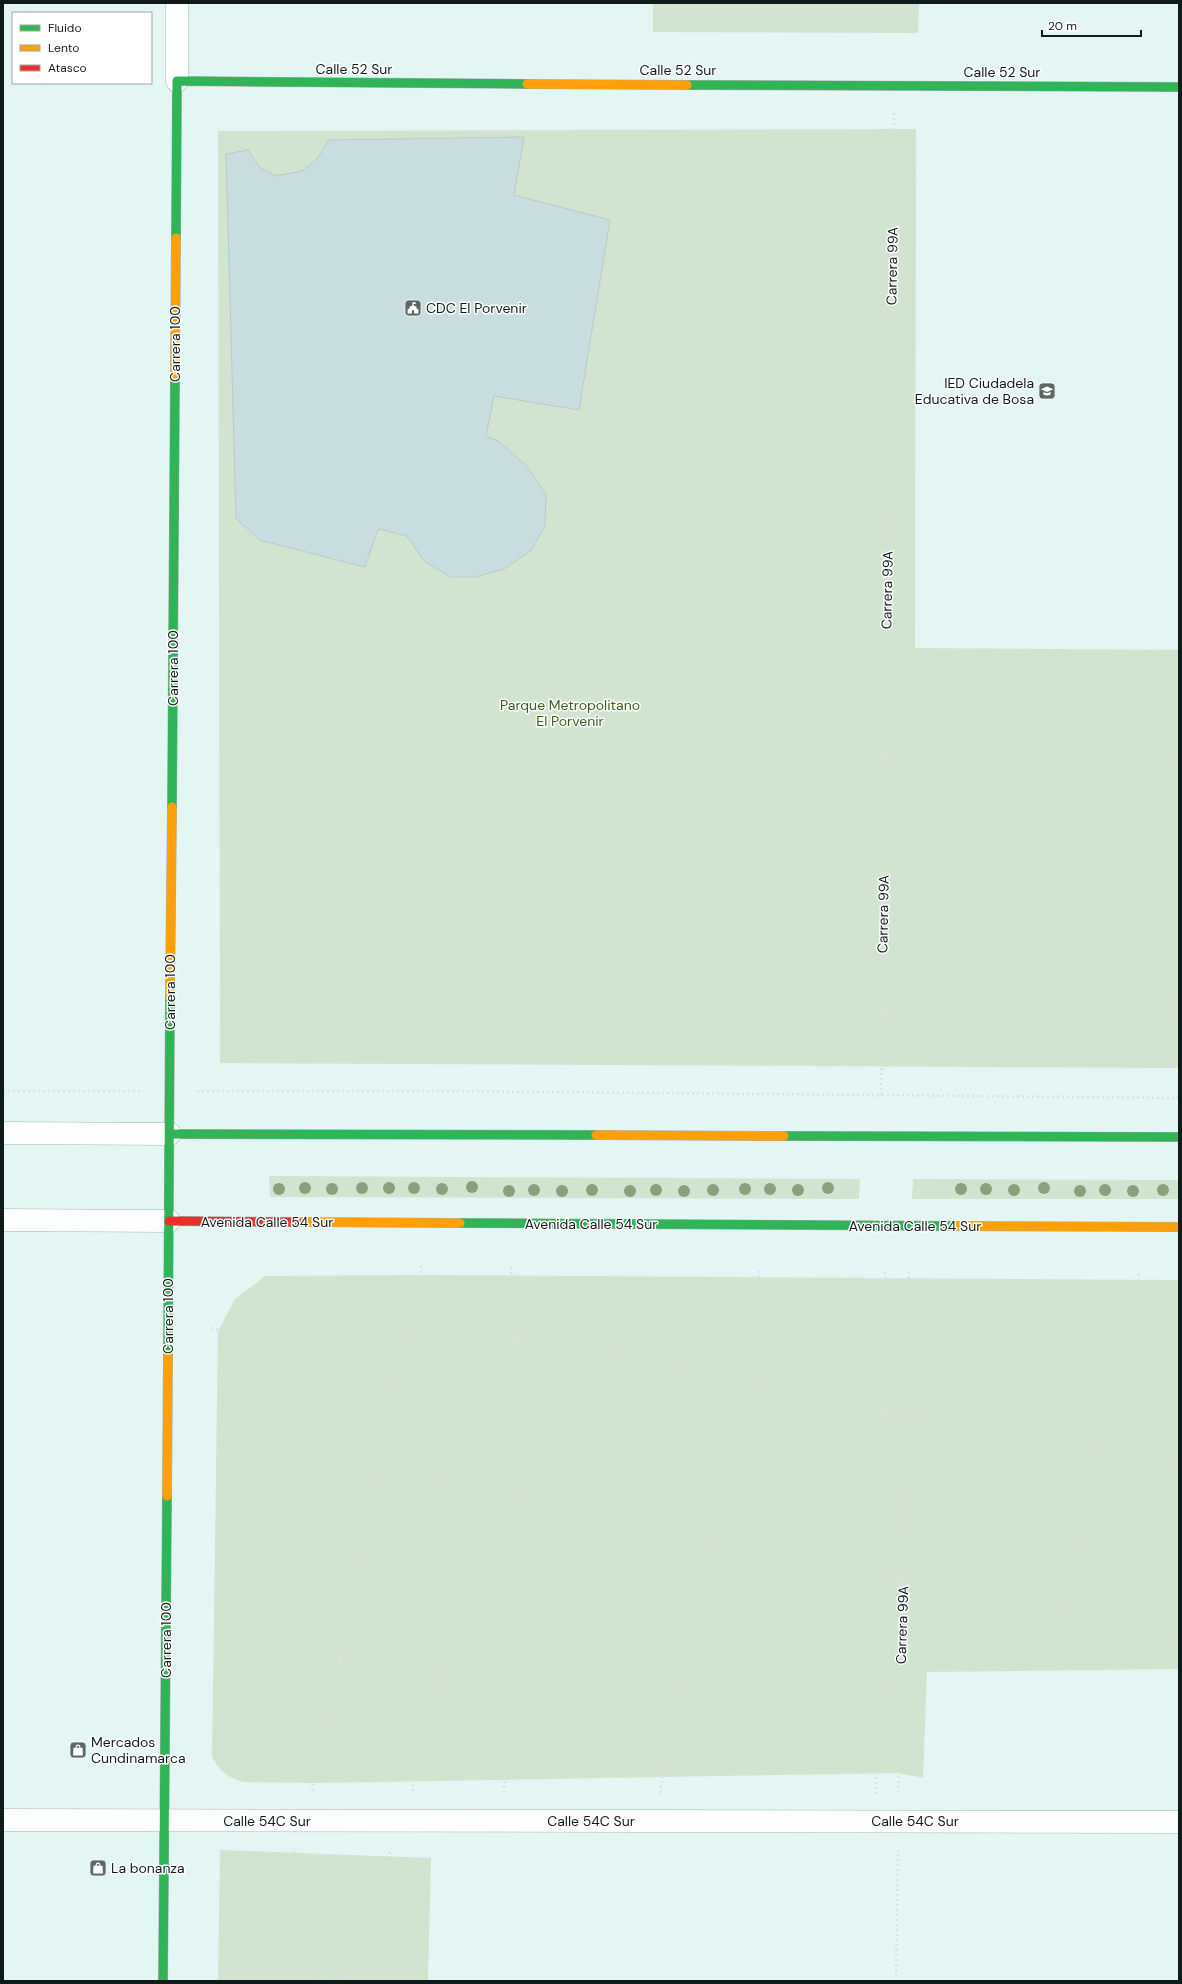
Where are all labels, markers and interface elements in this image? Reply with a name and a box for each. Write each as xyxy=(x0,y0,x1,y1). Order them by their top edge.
legend xyxy=(12,12,152,84)
scale bar xyxy=(1042,12,1141,38)
text: 20 m xyxy=(1048,18,1077,34)
text: Fluido xyxy=(48,20,82,36)
text: Lento xyxy=(48,40,79,56)
text: Atasco xyxy=(48,60,87,76)
street label: Calle 52 Sur xyxy=(316,60,393,78)
street label: Calle 52 Sur xyxy=(640,61,717,79)
street label: Calle 52 Sur xyxy=(964,63,1041,81)
street label: Carrera 99A xyxy=(882,227,902,305)
public building icon: CDC El Porvenir xyxy=(403,298,423,318)
place label: CDC El Porvenir xyxy=(426,299,527,317)
street label: Carrera 100 xyxy=(166,306,184,382)
place label: IED Ciudadela Educativa de Bosa xyxy=(915,374,1034,408)
school or university icon: IED Ciudadela Educativa de Bosa xyxy=(1037,381,1057,401)
street label: Carrera 99A xyxy=(877,551,897,629)
street label: Carrera 100 xyxy=(164,630,182,706)
park label: Parque Metropolitano El Porvenir xyxy=(500,696,640,730)
street label: Carrera 99A xyxy=(873,875,893,953)
street label: Carrera 100 xyxy=(161,954,179,1030)
street label: Avenida Calle 54 Sur xyxy=(201,1213,333,1231)
street label: Avenida Calle 54 Sur xyxy=(525,1215,657,1233)
street label: Avenida Calle 54 Sur xyxy=(849,1217,981,1235)
street label: Carrera 100 xyxy=(159,1278,177,1354)
street label: Carrera 99A xyxy=(892,1585,912,1665)
street label: Carrera 100 xyxy=(157,1602,175,1678)
place label: Mercados Cundinamarca xyxy=(91,1733,186,1767)
shop icon: Mercados Cundinamarca xyxy=(68,1740,88,1760)
street label: Calle 54C Sur xyxy=(223,1812,311,1830)
street label: Calle 54C Sur xyxy=(547,1812,635,1830)
street label: Calle 54C Sur xyxy=(871,1812,959,1830)
shop icon: La bonanza xyxy=(88,1858,108,1878)
place label: La bonanza xyxy=(111,1859,185,1877)

